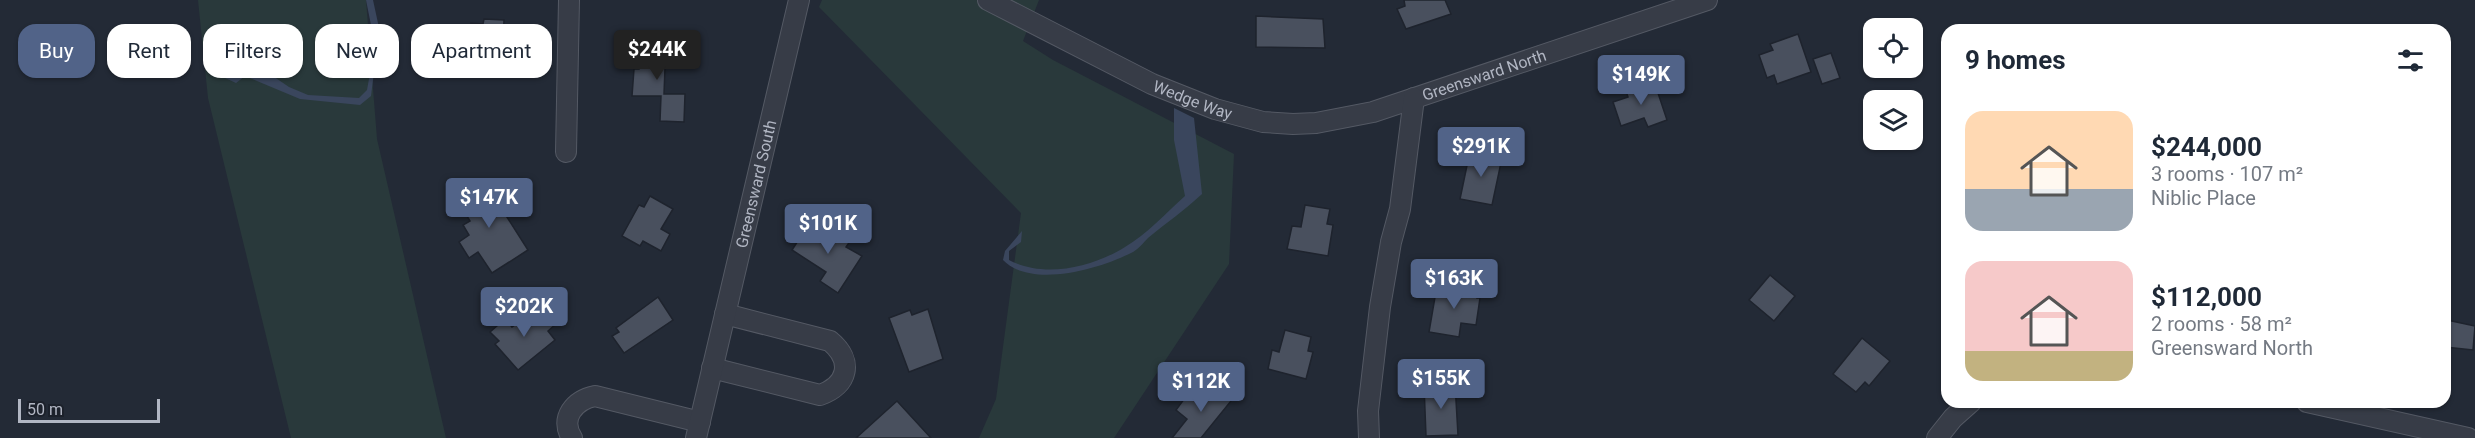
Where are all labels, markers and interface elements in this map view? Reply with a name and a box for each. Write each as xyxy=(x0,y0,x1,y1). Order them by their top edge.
map controls xyxy=(1863,18,1923,150)
button: locate xyxy=(1863,18,1923,78)
chip: Buy xyxy=(18,24,95,78)
chip: Rent xyxy=(107,24,191,78)
chip: Filters xyxy=(203,24,303,78)
chip: New xyxy=(315,24,399,78)
chip: Apartment xyxy=(411,24,552,78)
pin: $244K xyxy=(615,30,699,81)
text: $244K xyxy=(628,37,686,61)
icon: filters xyxy=(2394,44,2427,77)
street label: Greensward North xyxy=(1420,45,1549,104)
text: 9 homes xyxy=(1965,45,2066,75)
pin: $149K xyxy=(1599,55,1683,106)
text: $149K xyxy=(1612,62,1670,86)
street label: Wedge Way xyxy=(1151,76,1235,123)
button: layers xyxy=(1863,90,1923,150)
street label: Greensward South xyxy=(732,118,780,250)
pin: $291K xyxy=(1439,127,1523,178)
text: $244,000 xyxy=(2151,132,2262,162)
text: $291K xyxy=(1452,134,1510,158)
icon: home xyxy=(2013,135,2085,207)
text: 3 rooms · 107 m² xyxy=(2151,162,2303,186)
pin: $147K xyxy=(447,178,531,229)
text: $147K xyxy=(460,185,518,209)
text: Niblic Place xyxy=(2151,186,2256,210)
pin: $101K xyxy=(786,204,870,255)
text: $101K xyxy=(799,211,857,235)
pin: $163K xyxy=(1412,259,1496,310)
text: $163K xyxy=(1425,266,1483,290)
text: $112,000 xyxy=(2151,282,2262,312)
icon: home xyxy=(2013,285,2085,357)
pin: $202K xyxy=(482,287,566,338)
text: $202K xyxy=(495,294,553,318)
text: 2 rooms · 58 m² xyxy=(2151,312,2292,336)
text: Greensward North xyxy=(2151,336,2313,360)
pin: $155K xyxy=(1399,359,1483,410)
pin: $112K xyxy=(1159,362,1243,413)
text: $155K xyxy=(1412,366,1470,390)
text: $112K xyxy=(1172,369,1230,393)
scale bar xyxy=(18,396,160,424)
text: 50 m xyxy=(27,400,63,419)

